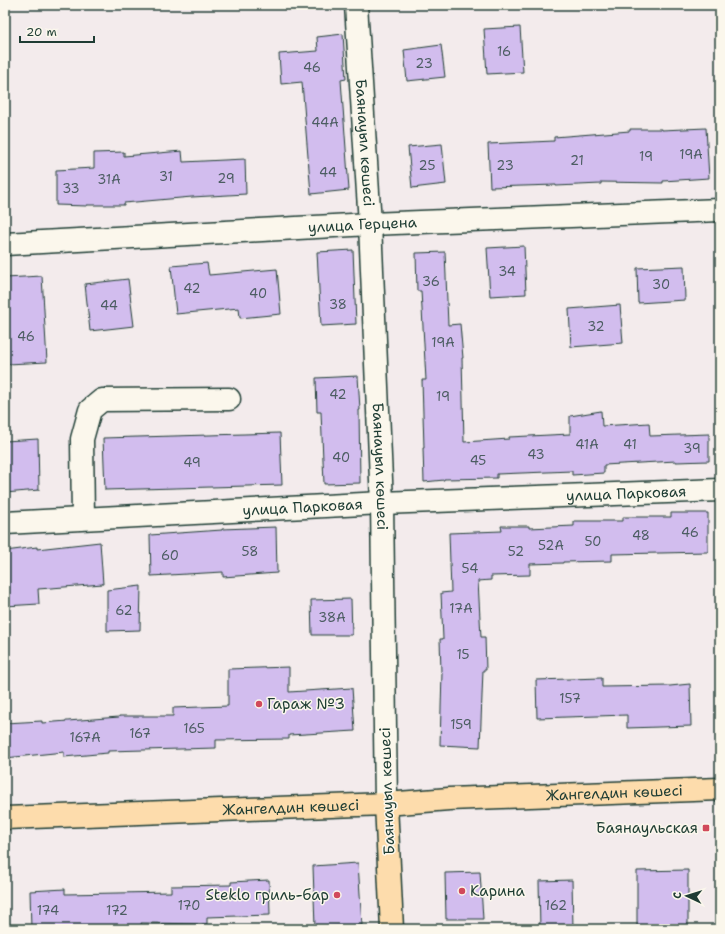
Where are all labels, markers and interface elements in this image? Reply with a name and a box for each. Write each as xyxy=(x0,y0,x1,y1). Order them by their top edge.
scale bar xyxy=(20,18,94,44)
text: 20 m xyxy=(26,24,57,40)
house number: 16 xyxy=(497,43,511,60)
house number: 23 xyxy=(415,55,433,72)
house number: 46 xyxy=(303,59,321,76)
street label: Баянауыл көшесі xyxy=(351,78,379,207)
house number: 44А xyxy=(311,114,339,131)
house number: 19А xyxy=(679,146,703,163)
house number: 19 xyxy=(639,148,653,165)
house number: 21 xyxy=(570,152,584,169)
house number: 25 xyxy=(419,157,435,174)
house number: 23 xyxy=(496,157,514,174)
house number: 44 xyxy=(319,164,337,181)
house number: 31 xyxy=(159,168,173,185)
house number: 29 xyxy=(217,170,235,187)
house number: 31А xyxy=(97,171,121,188)
house number: 33 xyxy=(62,180,80,197)
street label: улица Герцена xyxy=(308,212,418,237)
house number: 34 xyxy=(498,263,516,280)
house number: 36 xyxy=(422,273,440,290)
house number: 30 xyxy=(652,276,670,293)
house number: 42 xyxy=(183,280,201,297)
house number: 40 xyxy=(249,285,267,302)
house number: 38 xyxy=(329,296,347,313)
house number: 44 xyxy=(100,297,118,314)
house number: 32 xyxy=(587,318,605,335)
house number: 46 xyxy=(17,328,35,345)
house number: 19А xyxy=(431,334,455,351)
house number: 42 xyxy=(329,386,347,403)
house number: 19 xyxy=(436,388,450,405)
street label: Баянауыл көшесі xyxy=(368,402,392,530)
house number: 41А xyxy=(575,436,599,453)
house number: 41 xyxy=(623,436,637,453)
house number: 39 xyxy=(683,440,701,457)
house number: 43 xyxy=(527,446,545,463)
house number: 40 xyxy=(332,449,350,466)
house number: 45 xyxy=(470,452,486,469)
house number: 49 xyxy=(183,454,201,471)
street label: улица Парковая xyxy=(566,481,687,506)
street label: улица Парковая xyxy=(242,494,363,520)
house number: 46 xyxy=(681,524,699,541)
house number: 48 xyxy=(632,527,650,544)
house number: 50 xyxy=(585,533,601,550)
house number: 52А xyxy=(538,537,564,554)
house number: 58 xyxy=(242,543,258,560)
house number: 52 xyxy=(508,543,524,560)
house number: 60 xyxy=(161,547,179,564)
house number: 54 xyxy=(462,560,478,577)
house number: 17А xyxy=(449,600,473,617)
house number: 62 xyxy=(115,602,133,619)
house number: 38А xyxy=(318,609,346,626)
house number: 15 xyxy=(456,646,470,663)
house number: 157 xyxy=(559,690,581,707)
place label: Гараж №3 xyxy=(267,694,345,714)
marker: Гараж №3 xyxy=(254,699,264,709)
house number: 159 xyxy=(450,716,472,733)
house number: 165 xyxy=(183,720,205,737)
house number: 167 xyxy=(129,725,151,742)
street label: Баянауыл көшесі xyxy=(375,727,399,855)
house number: 167А xyxy=(69,729,101,746)
street label: Жангелдин көшесі xyxy=(546,780,683,805)
street label: Жангелдин көшесі xyxy=(222,795,360,820)
place label: Баянаульская xyxy=(596,818,698,838)
marker: Баянаульская xyxy=(701,823,711,833)
north arrow xyxy=(667,876,707,916)
place label: Карина xyxy=(470,881,526,901)
place label: Steklo гриль-бар xyxy=(206,885,329,905)
marker: Карина xyxy=(457,886,467,896)
marker: Steklo гриль-бар xyxy=(332,890,342,900)
text: С xyxy=(670,891,685,899)
house number: 170 xyxy=(178,897,200,914)
house number: 162 xyxy=(545,897,567,914)
house number: 174 xyxy=(37,902,59,919)
house number: 172 xyxy=(106,902,128,919)

